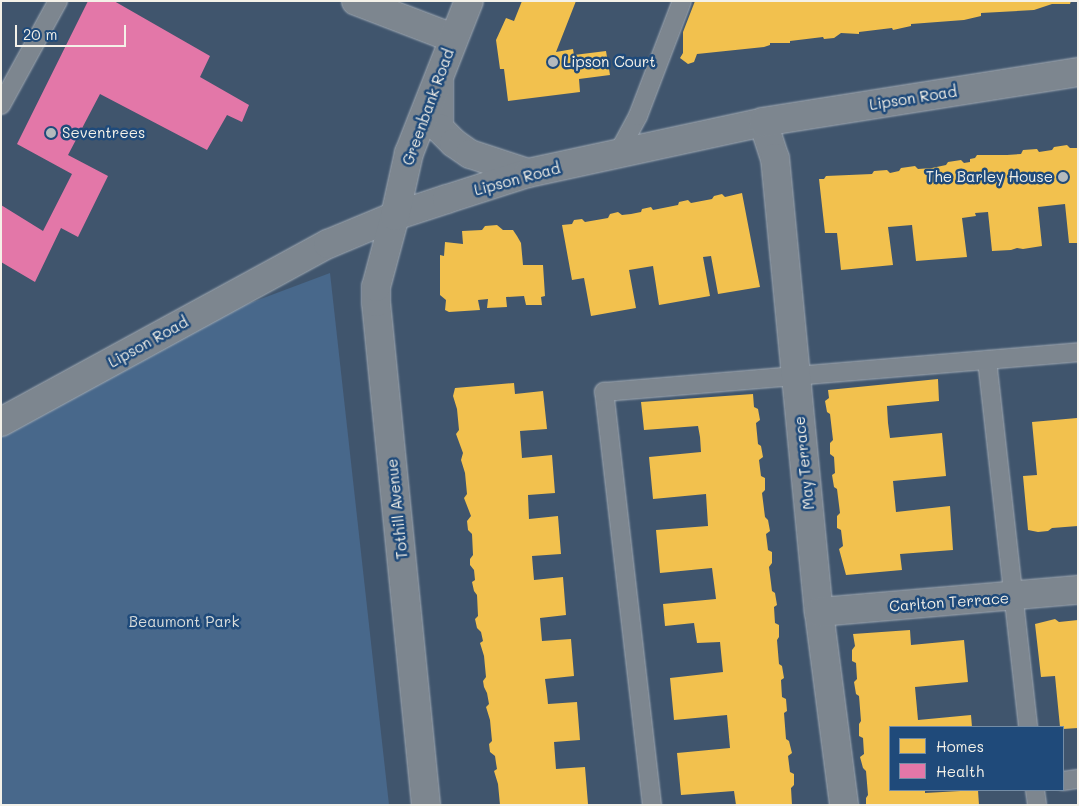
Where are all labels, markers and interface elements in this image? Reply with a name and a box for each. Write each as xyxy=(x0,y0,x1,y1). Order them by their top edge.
scale bar xyxy=(18,15,129,47)
text: 20 m xyxy=(23,24,57,44)
street label: Greenbank Road xyxy=(399,46,457,168)
place label: Lipson Court xyxy=(563,53,656,71)
marker: Lipson Court xyxy=(547,56,559,68)
street label: Lipson Road xyxy=(868,82,958,114)
place label: Seventrees xyxy=(62,124,145,142)
marker: Seventrees xyxy=(44,126,58,140)
street label: Lipson Road xyxy=(472,159,562,199)
place label: The Barley House xyxy=(926,168,1053,186)
marker: The Barley House xyxy=(1057,171,1069,183)
street label: Lipson Road xyxy=(105,313,191,371)
street label: May Terrace xyxy=(790,415,818,511)
street label: Tothill Avenue xyxy=(383,458,411,560)
street label: Carlton Terrace xyxy=(888,589,1010,615)
park label: Beaumont Park xyxy=(129,613,239,631)
legend xyxy=(889,726,1064,791)
text: Homes xyxy=(936,736,984,756)
text: Health xyxy=(936,761,984,781)

